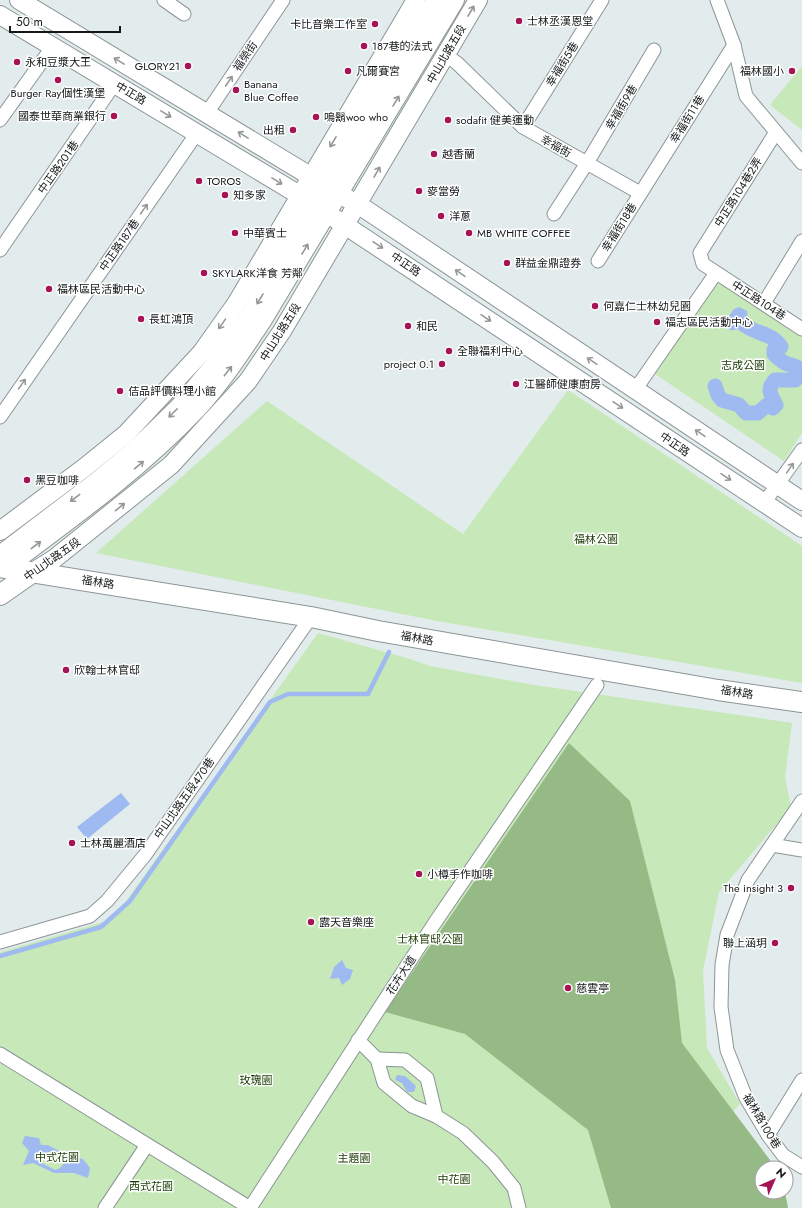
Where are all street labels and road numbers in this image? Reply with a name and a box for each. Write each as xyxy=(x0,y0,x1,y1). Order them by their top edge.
street label: 中山北路五段 xyxy=(423,21,469,87)
street label: 福榮街 xyxy=(229,38,261,74)
street label: 幸福街5巷 xyxy=(542,38,582,90)
street label: 中正路 xyxy=(113,78,149,108)
street label: 幸福街9巷 xyxy=(601,81,641,133)
street label: 幸福街11巷 xyxy=(666,92,708,146)
street label: 幸福街 xyxy=(538,131,574,161)
street label: 中正路201巷 xyxy=(34,137,82,197)
street label: 中正路104巷2弄 xyxy=(710,154,766,230)
street label: 幸福街18巷 xyxy=(598,199,640,255)
street label: 中正路187巷 xyxy=(95,216,143,274)
street label: 中正路 xyxy=(388,248,424,280)
street label: 中正路104巷 xyxy=(729,276,789,324)
street label: 中山北路五段 xyxy=(256,300,304,364)
street label: 中正路 xyxy=(657,428,693,460)
street label: 中山北路五段 xyxy=(20,534,84,584)
street label: 福林路 xyxy=(80,572,116,592)
street label: 福林路 xyxy=(399,627,435,649)
street label: 福林路 xyxy=(719,682,755,702)
street label: 中山北路五段470巷 xyxy=(150,754,218,842)
street label: 花卉大道 xyxy=(382,952,420,998)
street label: 福林路100巷 xyxy=(739,1090,785,1152)

